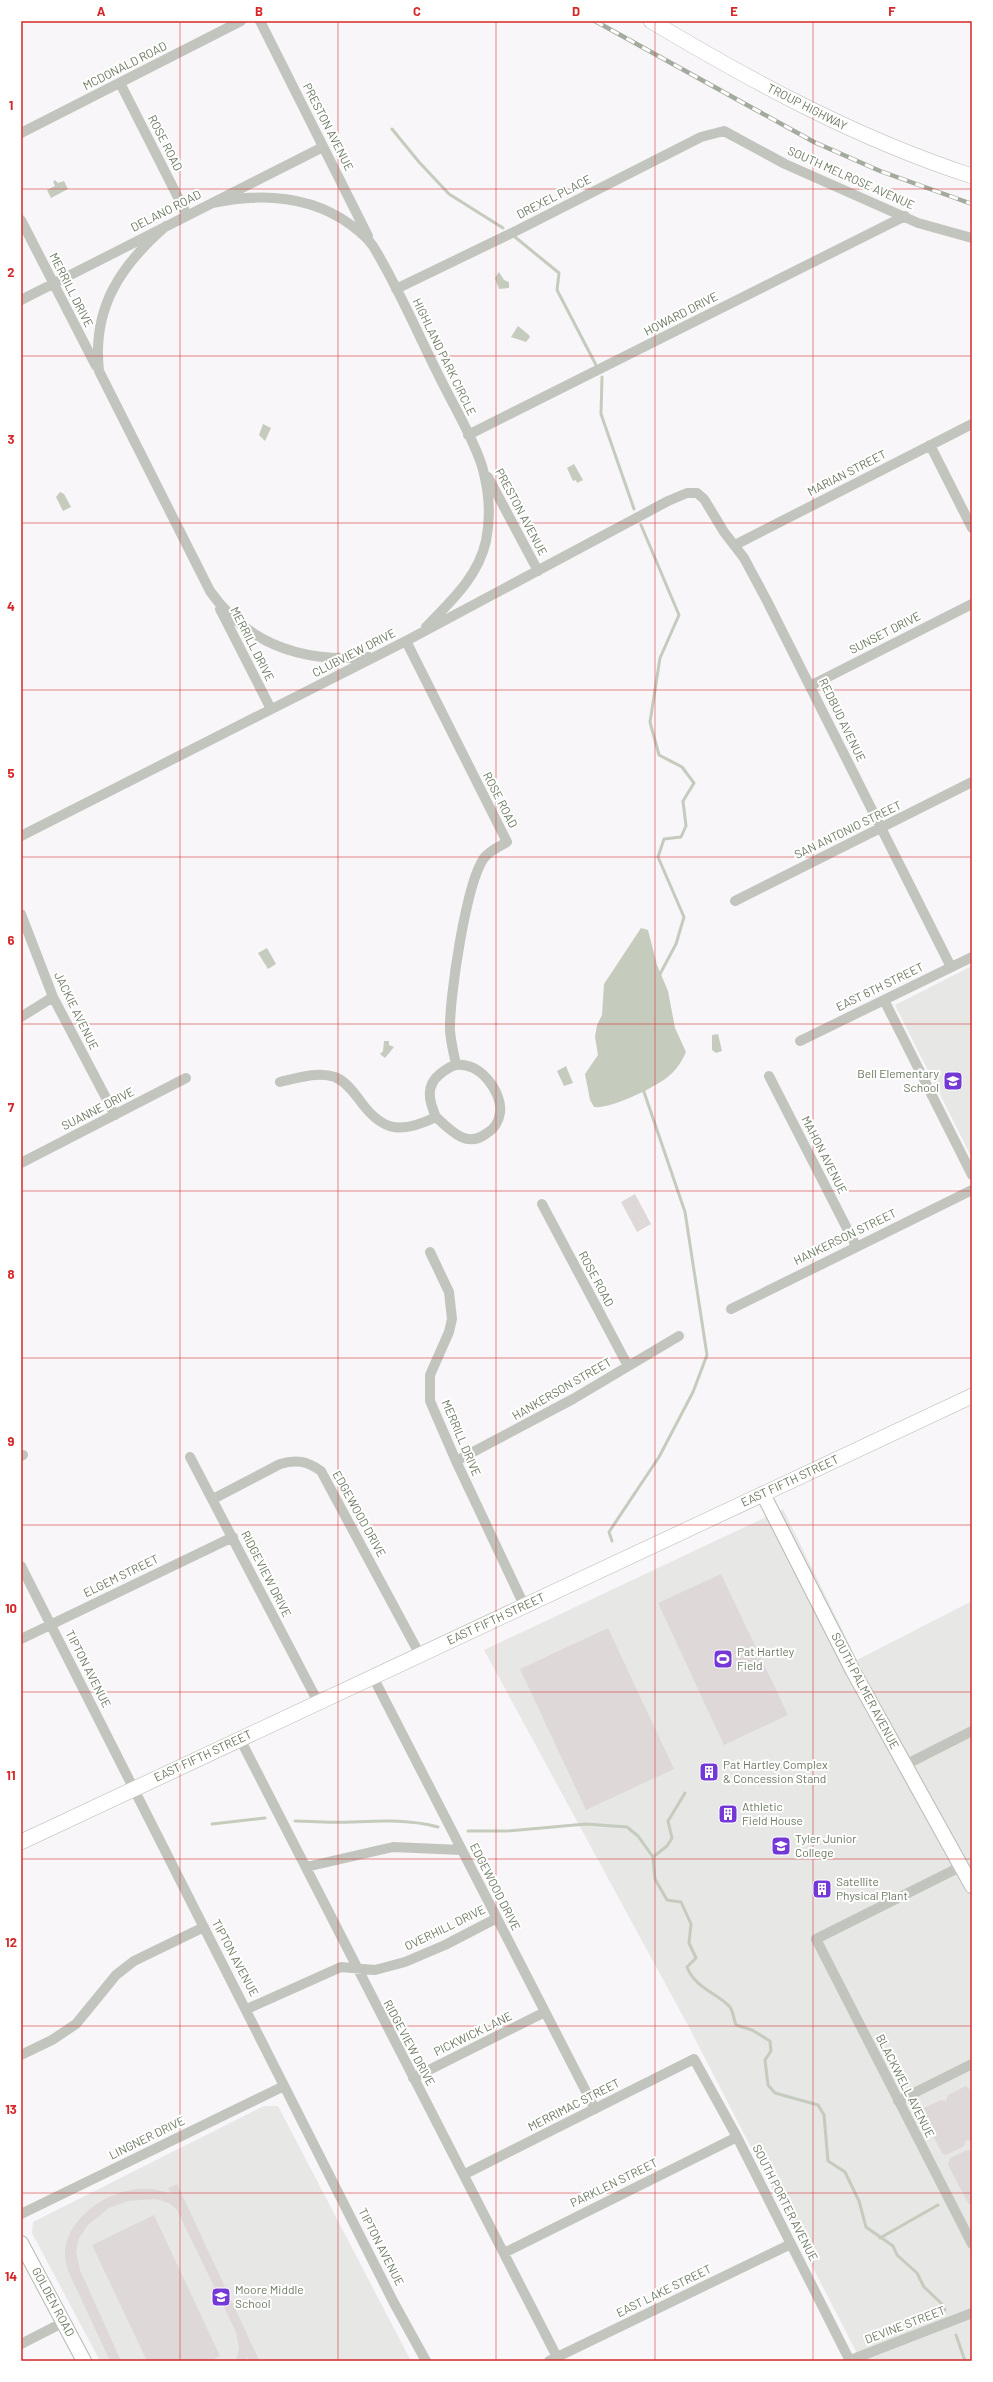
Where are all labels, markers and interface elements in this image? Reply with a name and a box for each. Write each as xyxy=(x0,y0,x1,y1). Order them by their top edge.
text: A xyxy=(97,3,106,19)
text: B xyxy=(255,3,263,19)
text: C xyxy=(413,3,421,19)
text: D xyxy=(572,3,580,19)
text: E xyxy=(730,3,738,19)
text: F xyxy=(888,3,896,19)
street label: MCDONALD ROAD xyxy=(80,38,169,92)
street label: PRESTON AVENUE xyxy=(301,80,357,173)
street label: TROUP HIGHWAY xyxy=(765,80,850,132)
text: 1 xyxy=(9,97,13,113)
street label: ROSE ROAD xyxy=(146,112,186,173)
street label: SOUTH MELROSE AVENUE xyxy=(786,143,917,211)
street label: DREXEL PLACE xyxy=(514,171,593,221)
street label: DELANO ROAD xyxy=(128,186,203,234)
street label: MERRILL DRIVE xyxy=(47,250,97,329)
text: 2 xyxy=(7,264,15,280)
street label: HOWARD DRIVE xyxy=(641,288,720,338)
street label: HIGHLAND PARK CIRCLE xyxy=(410,296,479,418)
text: 3 xyxy=(7,431,15,447)
street label: MARIAN STREET xyxy=(805,446,888,498)
street label: PRESTON AVENUE xyxy=(493,466,551,558)
text: 4 xyxy=(7,598,15,614)
street label: MERRILL DRIVE xyxy=(228,604,278,683)
street label: SUNSET DRIVE xyxy=(846,608,923,656)
street label: CLUBVIEW DRIVE xyxy=(310,625,398,679)
street label: REDBUD AVENUE xyxy=(817,676,869,764)
text: 5 xyxy=(7,765,15,781)
street label: ROSE ROAD xyxy=(481,769,521,830)
street label: SAN ANTONIO STREET xyxy=(792,797,903,861)
text: 6 xyxy=(8,932,15,948)
street label: EAST 6TH STREET xyxy=(834,959,926,1013)
street label: JACKIE AVENUE xyxy=(52,969,102,1052)
place label: Bell Elementary School xyxy=(857,1066,939,1094)
school or university icon: Bell Elementary School xyxy=(942,1070,964,1092)
street label: SUANNE DRIVE xyxy=(59,1084,136,1132)
text: 7 xyxy=(8,1099,15,1115)
street label: MAHON AVENUE xyxy=(799,1113,851,1196)
street label: HANKERSON STREET xyxy=(791,1205,898,1267)
street label: ROSE ROAD xyxy=(576,1248,617,1309)
text: 8 xyxy=(7,1266,15,1282)
street label: HANKERSON STREET xyxy=(509,1354,614,1422)
street label: MERRILL DRIVE xyxy=(440,1397,484,1478)
text: 9 xyxy=(8,1433,15,1449)
street label: EAST FIFTH STREET xyxy=(738,1451,841,1509)
street label: EDGEWOOD DRIVE xyxy=(330,1468,389,1559)
street label: RIDGEVIEW DRIVE xyxy=(239,1528,295,1619)
street label: ELGEM STREET xyxy=(81,1551,161,1599)
street label: EAST FIFTH STREET xyxy=(444,1589,547,1647)
text: 10 xyxy=(5,1600,17,1616)
street label: TIPTON AVENUE xyxy=(63,1627,114,1710)
street label: SOUTH PALMER AVENUE xyxy=(829,1630,903,1751)
place label: Pat Hartley Field xyxy=(737,1644,795,1672)
sports icon: Pat Hartley Field xyxy=(712,1648,734,1670)
street label: EAST FIFTH STREET xyxy=(151,1726,254,1784)
place label: Pat Hartley Complex & Concession Stand xyxy=(723,1757,828,1785)
building icon: Pat Hartley Complex & Concession Stand xyxy=(698,1761,720,1783)
text: 11 xyxy=(6,1767,16,1783)
place label: Athletic Field House xyxy=(742,1799,803,1827)
building icon: Athletic Field House xyxy=(717,1803,739,1825)
place label: Tyler Junior College xyxy=(795,1831,857,1859)
school or university icon: Tyler Junior College xyxy=(770,1835,792,1857)
street label: EDGEWOOD DRIVE xyxy=(468,1840,524,1933)
place label: Satellite Physical Plant xyxy=(836,1874,908,1902)
building icon: Satellite Physical Plant xyxy=(811,1878,833,1900)
street label: OVERHILL DRIVE xyxy=(402,1902,487,1953)
street label: TIPTON AVENUE xyxy=(210,1917,262,1998)
text: 12 xyxy=(5,1934,17,1950)
street label: RIDGEVIEW DRIVE xyxy=(381,1997,438,2088)
street label: PICKWICK LANE xyxy=(431,2008,514,2058)
street label: BLACKWELL AVENUE xyxy=(874,2031,938,2140)
street label: MERRIMAC STREET xyxy=(525,2075,622,2133)
text: 13 xyxy=(5,2101,17,2117)
street label: LINGNER DRIVE xyxy=(106,2113,187,2161)
street label: SOUTH PORTER AVENUE xyxy=(750,2142,821,2263)
street label: PARKLEN STREET xyxy=(568,2155,660,2209)
street label: TIPTON AVENUE xyxy=(356,2205,407,2288)
street label: EAST LAKE STREET xyxy=(614,2261,714,2319)
street label: GOLDEN ROAD xyxy=(30,2265,78,2339)
text: 14 xyxy=(5,2268,17,2284)
place label: Moore Middle School xyxy=(235,2282,304,2310)
school or university icon: Moore Middle School xyxy=(210,2286,232,2308)
street label: DEVINE STREET xyxy=(862,2302,947,2346)

